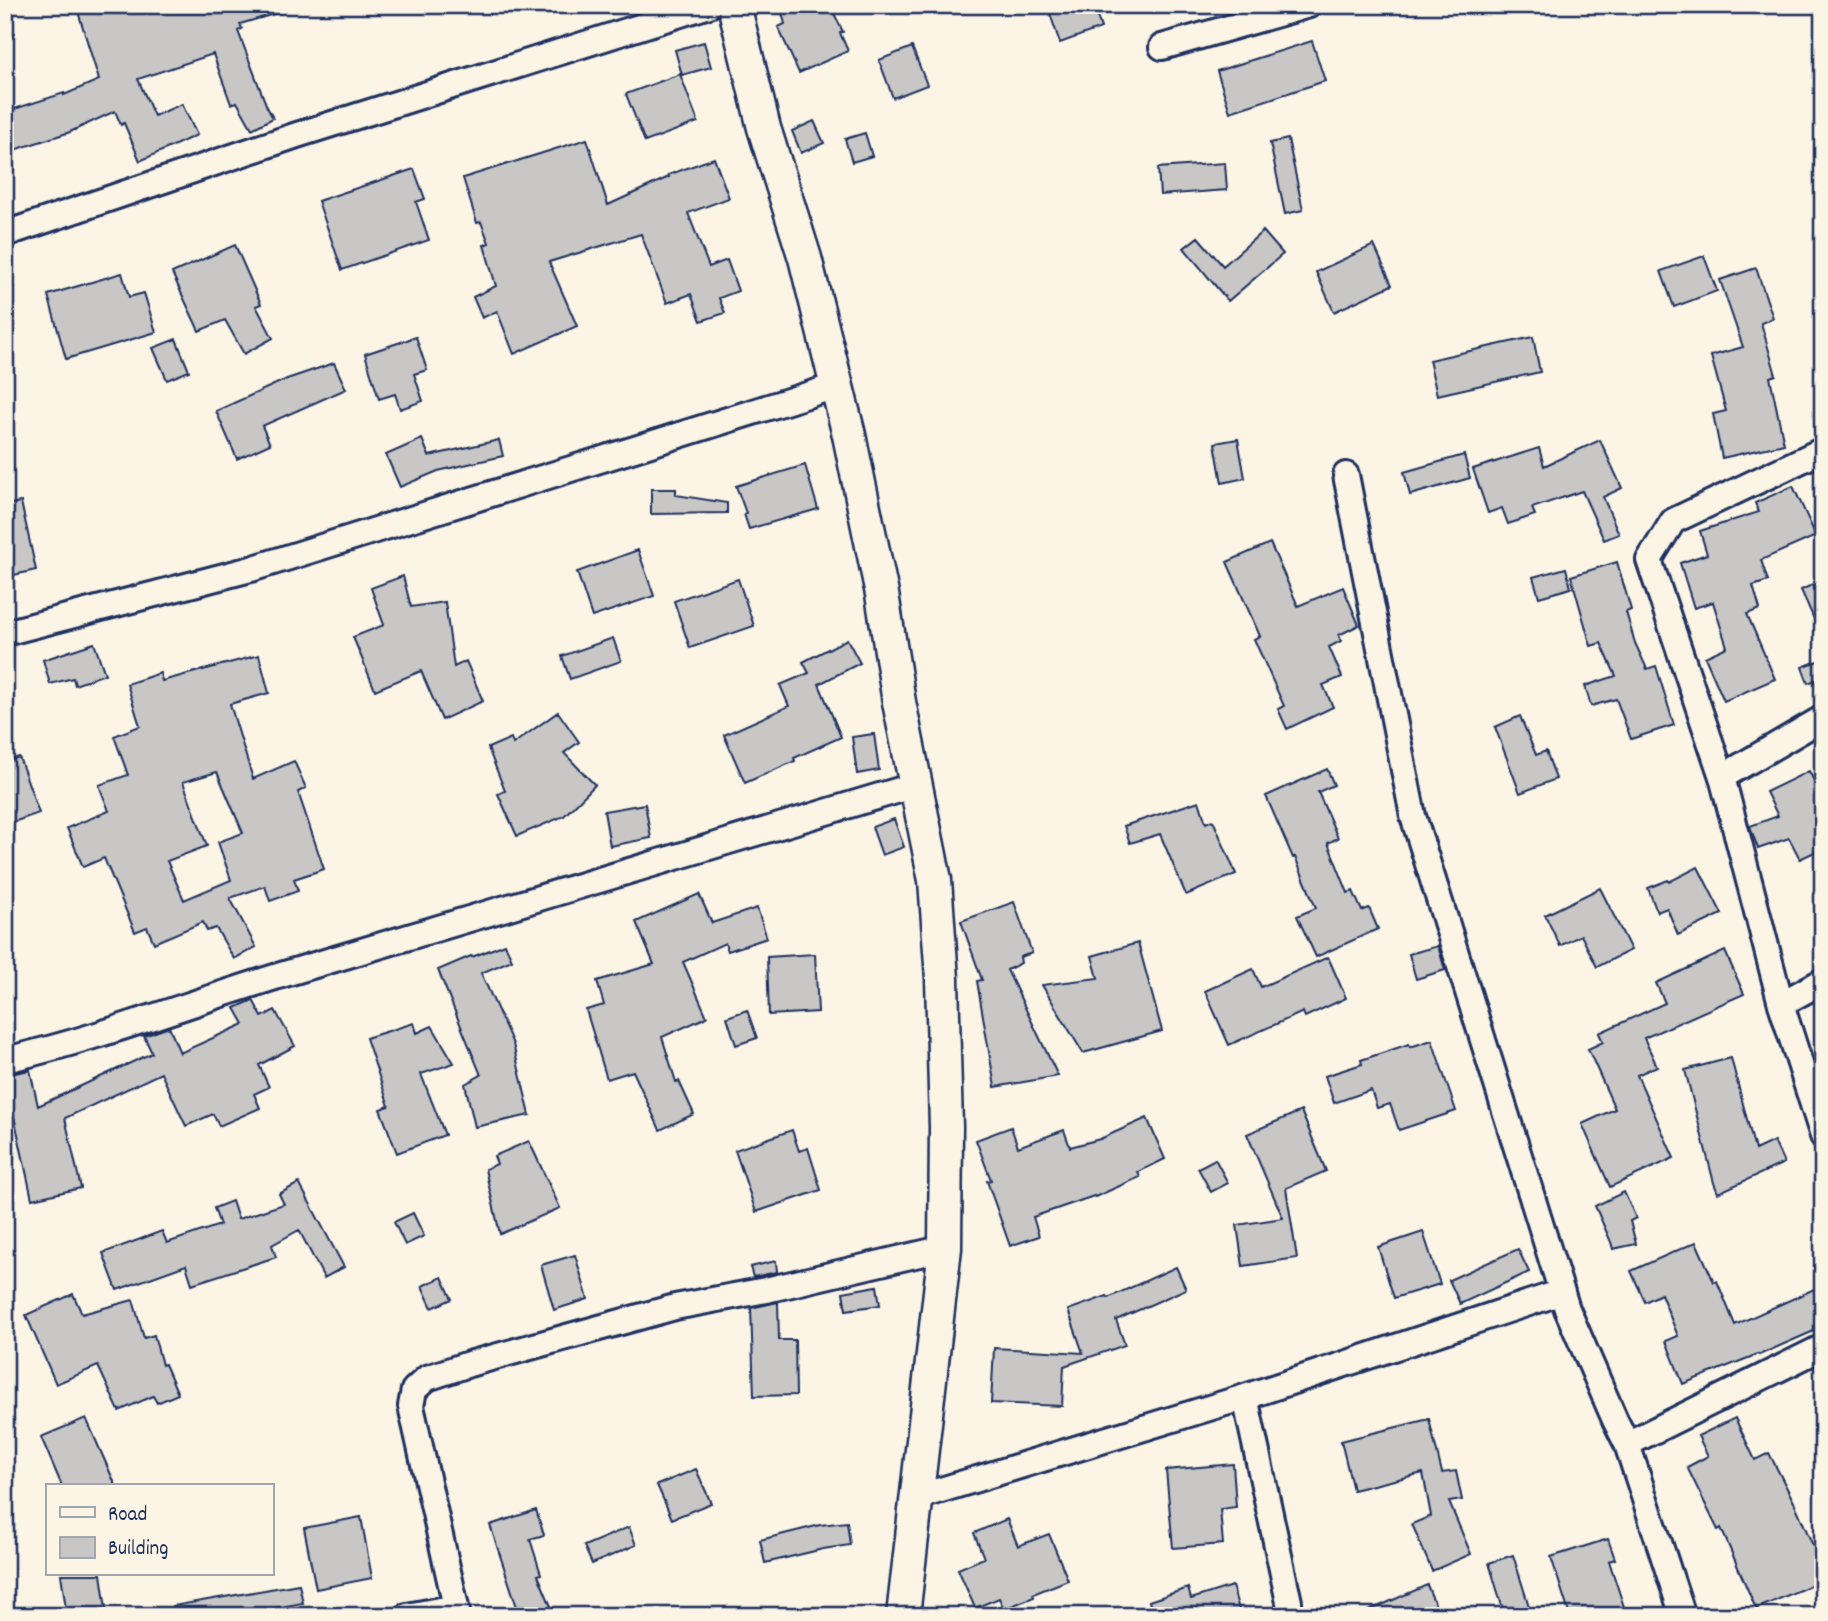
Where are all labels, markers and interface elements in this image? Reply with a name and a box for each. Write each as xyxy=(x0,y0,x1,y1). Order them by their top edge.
legend xyxy=(46,1484,273,1576)
text: Road xyxy=(108,1501,147,1531)
text: Building xyxy=(108,1535,168,1565)

